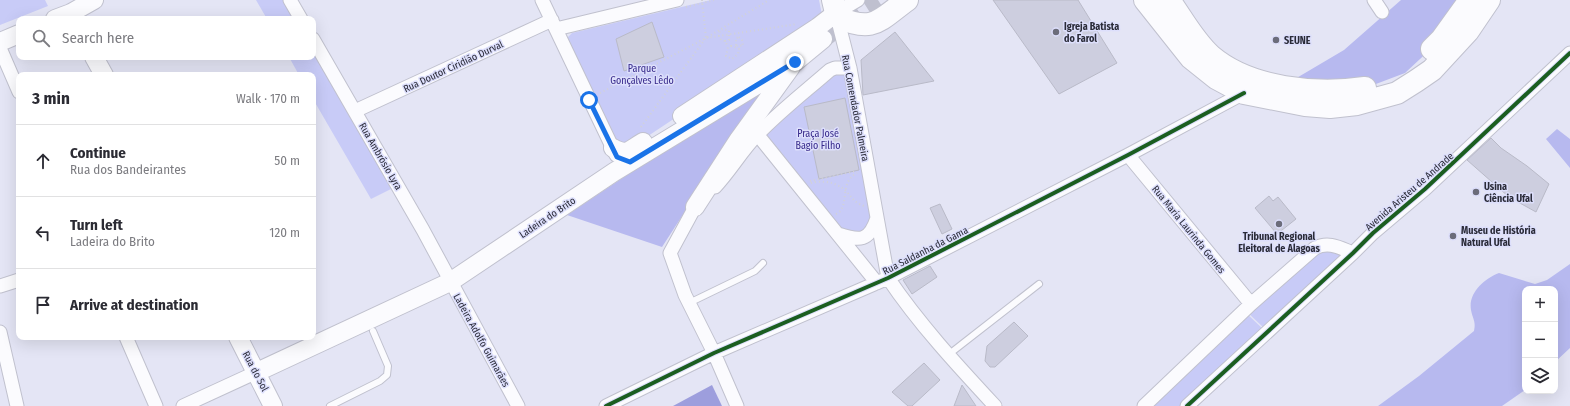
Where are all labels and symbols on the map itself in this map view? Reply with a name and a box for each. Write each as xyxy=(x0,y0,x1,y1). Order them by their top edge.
place label: Igreja Batista do Farol xyxy=(1064,21,1119,45)
marker: Igreja Batista do Farol xyxy=(1051,27,1061,37)
marker: SEUNE xyxy=(1271,35,1281,45)
place label: SEUNE xyxy=(1284,35,1311,47)
street label: Rua Doutor Ciridião Durval xyxy=(402,38,506,95)
route end xyxy=(786,53,804,71)
street label: Rua Comendador Palmeira xyxy=(839,54,871,162)
park label: Parque Gonçalves Lêdo xyxy=(610,63,674,87)
route start xyxy=(580,91,598,109)
street label: Rua Ambrósio Lyra xyxy=(356,121,404,192)
park label: Praça José Bagio Filho xyxy=(796,128,840,152)
street label: Avenida Aristeu de Andrade xyxy=(1363,150,1456,233)
place label: Usina Ciência Ufal xyxy=(1484,181,1533,205)
street label: Rua Maria Laurinda Gomes xyxy=(1149,183,1227,276)
marker: Usina Ciência Ufal xyxy=(1471,187,1481,197)
street label: Ladeira do Brito xyxy=(517,195,578,241)
marker: Tribunal Regional Eleitoral de Alagoas xyxy=(1274,219,1284,229)
street label: Rua Saldanha da Gama xyxy=(881,224,970,278)
place label: Museu de História Natural Ufal xyxy=(1461,224,1536,249)
place label: Tribunal Regional Eleitoral de Alagoas xyxy=(1238,231,1320,255)
marker: Museu de História Natural Ufal xyxy=(1448,231,1458,241)
street label: Ladeira Adolfo Guimarães xyxy=(450,292,512,389)
street label: Rua do Sol xyxy=(240,349,271,394)

